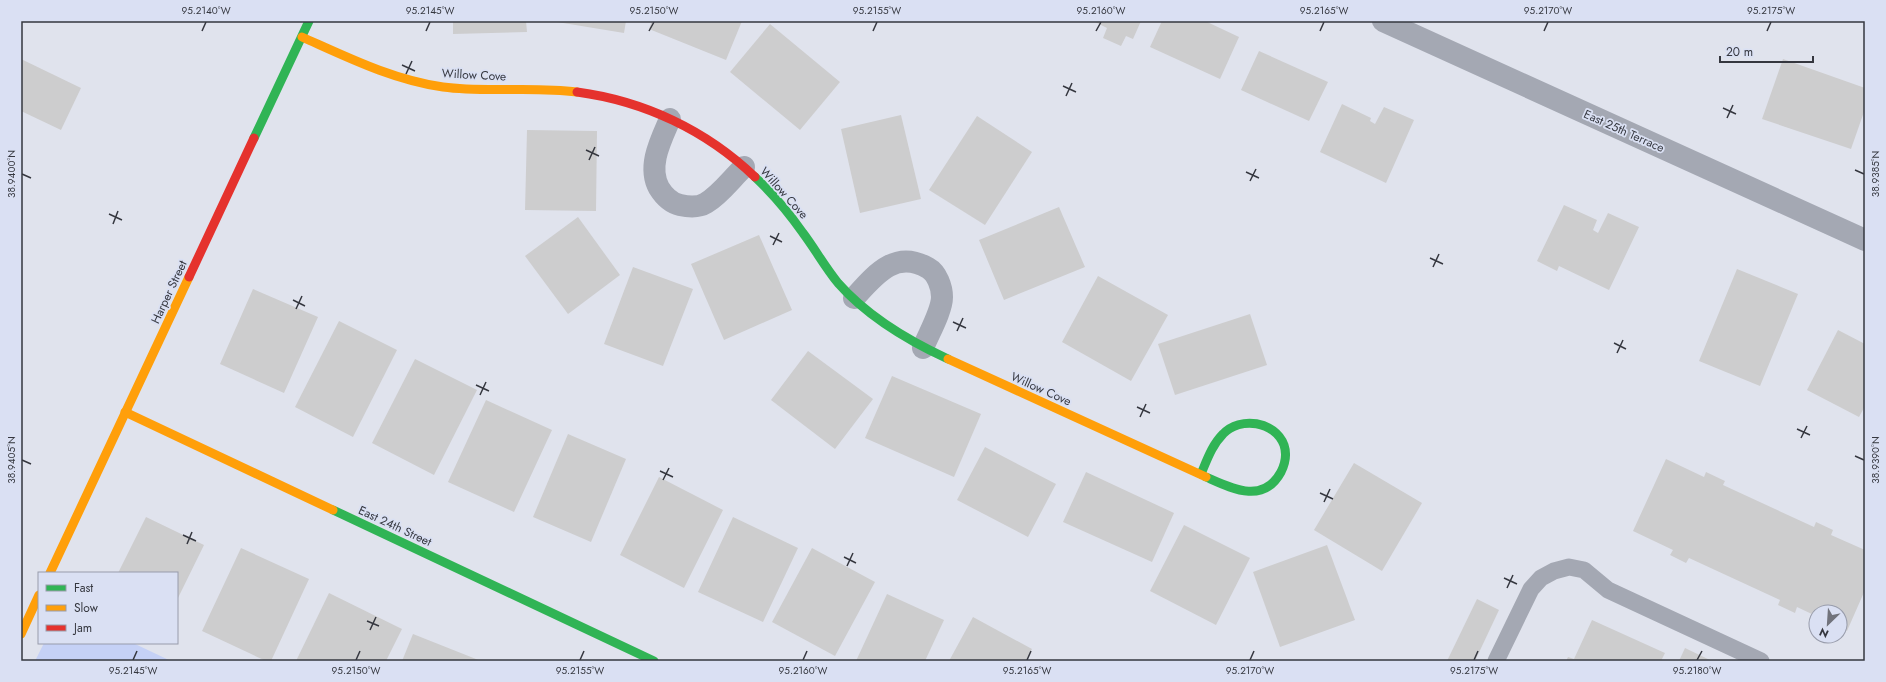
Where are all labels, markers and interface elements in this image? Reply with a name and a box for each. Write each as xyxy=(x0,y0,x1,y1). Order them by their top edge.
text: 95.2140°W xyxy=(181,3,231,18)
text: 95.2145°W xyxy=(406,3,454,18)
text: 95.2150°W xyxy=(630,3,679,18)
text: 95.2155°W xyxy=(853,3,901,18)
text: 95.2160°W xyxy=(1076,3,1126,18)
text: 95.2165°W xyxy=(1300,3,1348,18)
text: 95.2170°W xyxy=(1524,3,1572,18)
text: 95.2175°W xyxy=(1747,3,1795,18)
scale bar xyxy=(1720,38,1813,64)
text: 20 m xyxy=(1726,43,1753,61)
street label: Willow Cove xyxy=(441,64,507,86)
street label: East 25th Terrace xyxy=(1581,105,1667,157)
text: 38.9400°N xyxy=(4,150,19,198)
text: 38.9385°N xyxy=(1868,151,1883,197)
street label: Willow Cove xyxy=(756,163,812,223)
street label: Harper Street xyxy=(147,257,192,327)
street label: Willow Cove xyxy=(1008,368,1074,410)
text: 38.9405°N xyxy=(4,436,19,484)
text: 38.9390°N xyxy=(1868,436,1883,484)
street label: East 24th Street xyxy=(355,501,435,551)
legend xyxy=(38,572,178,644)
text: Fast xyxy=(74,579,93,597)
text: Slow xyxy=(74,599,99,617)
north arrow xyxy=(1808,604,1848,644)
text: Jam xyxy=(72,619,92,637)
text: N xyxy=(1816,624,1831,642)
text: 95.2145°W xyxy=(109,663,157,678)
text: 95.2150°W xyxy=(332,663,381,678)
text: 95.2155°W xyxy=(556,663,604,678)
text: 95.2160°W xyxy=(778,663,828,678)
text: 95.2165°W xyxy=(1003,663,1051,678)
text: 95.2170°W xyxy=(1226,663,1274,678)
text: 95.2175°W xyxy=(1450,663,1498,678)
text: 95.2180°W xyxy=(1673,663,1721,678)

